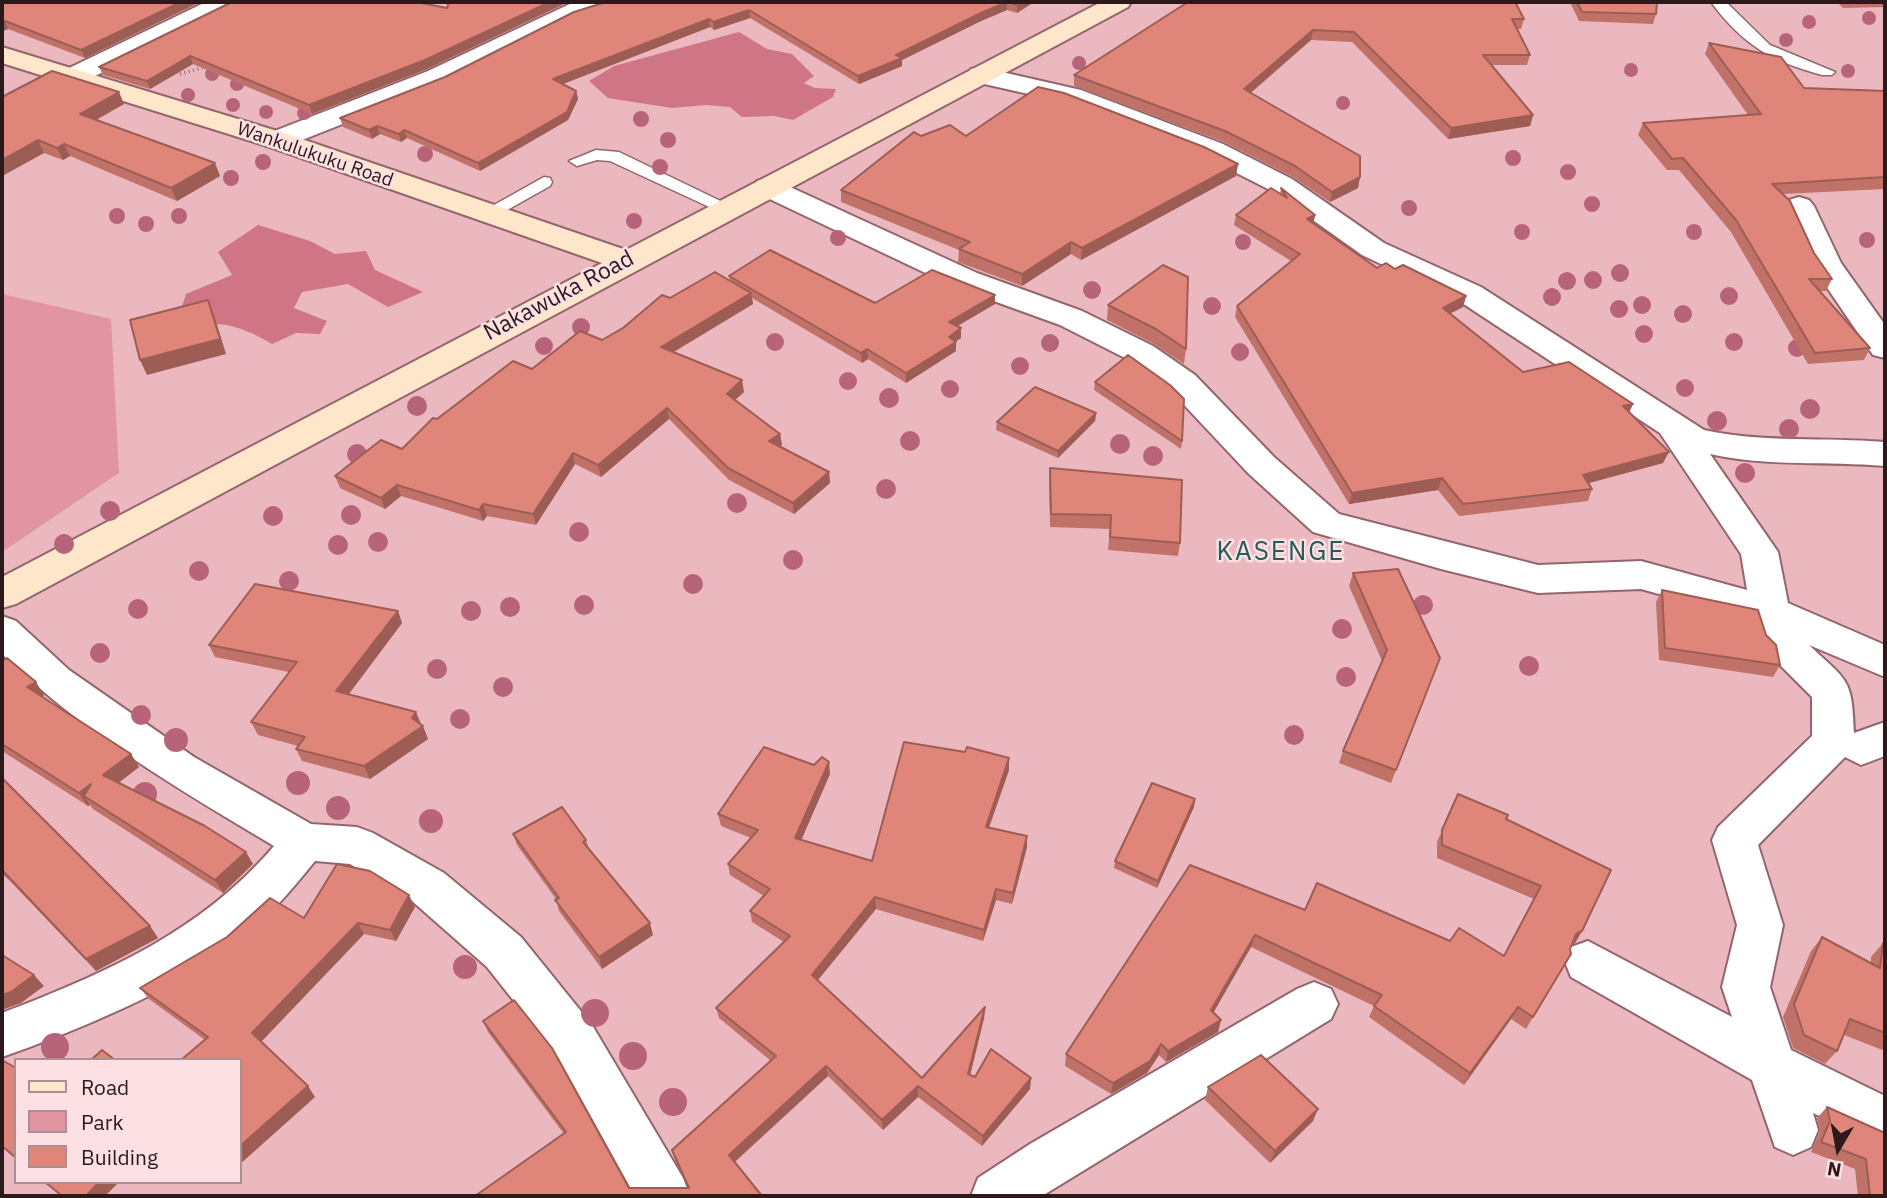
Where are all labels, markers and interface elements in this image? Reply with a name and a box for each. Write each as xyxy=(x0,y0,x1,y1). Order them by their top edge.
street label: Wankulukuku Road xyxy=(234,118,396,192)
street label: Nakawuka Road xyxy=(479,245,639,347)
district label: KASENGE xyxy=(1217,536,1345,568)
legend xyxy=(14,1058,242,1184)
text: Road xyxy=(81,1073,129,1101)
text: Park xyxy=(81,1108,124,1136)
north arrow xyxy=(1803,1114,1873,1184)
text: Building xyxy=(81,1143,158,1171)
text: N xyxy=(1825,1157,1843,1183)

